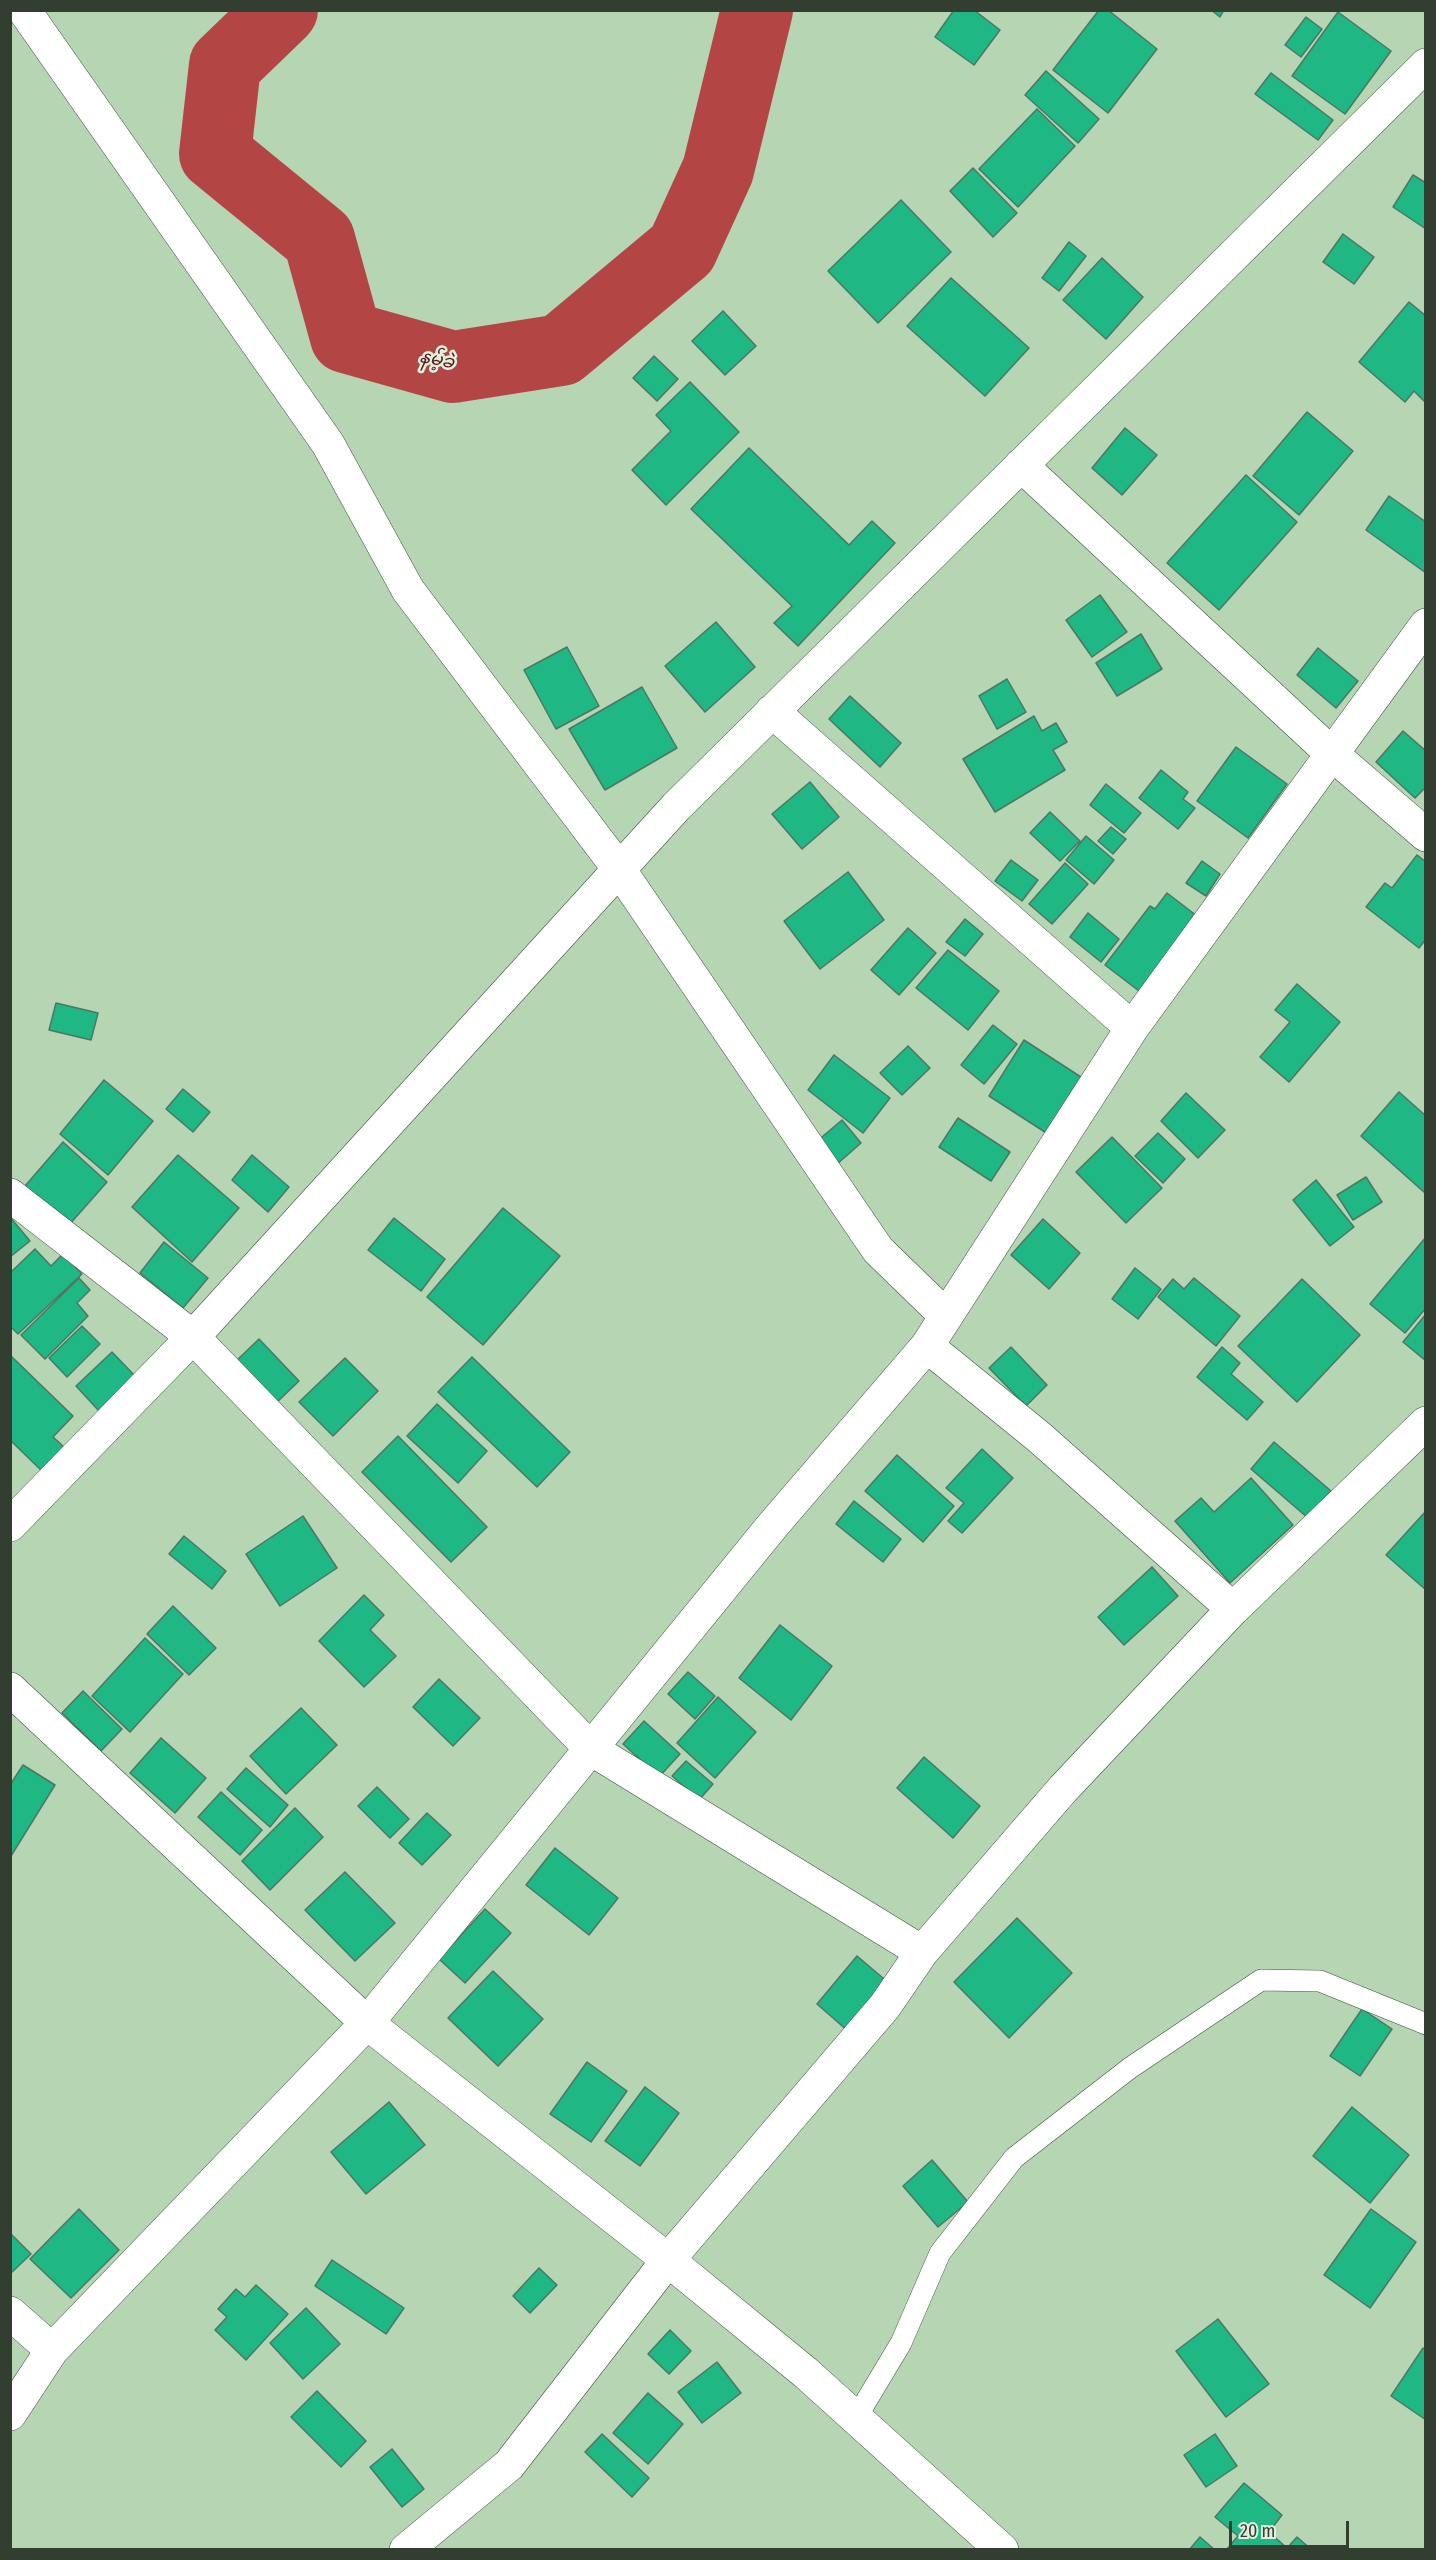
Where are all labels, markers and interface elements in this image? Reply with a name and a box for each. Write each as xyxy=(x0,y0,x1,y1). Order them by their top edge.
water label: နမ့်ခဲ xyxy=(418,346,456,374)
scale bar xyxy=(1232,2509,1352,2547)
text: 20 m xyxy=(1240,2520,1275,2542)

